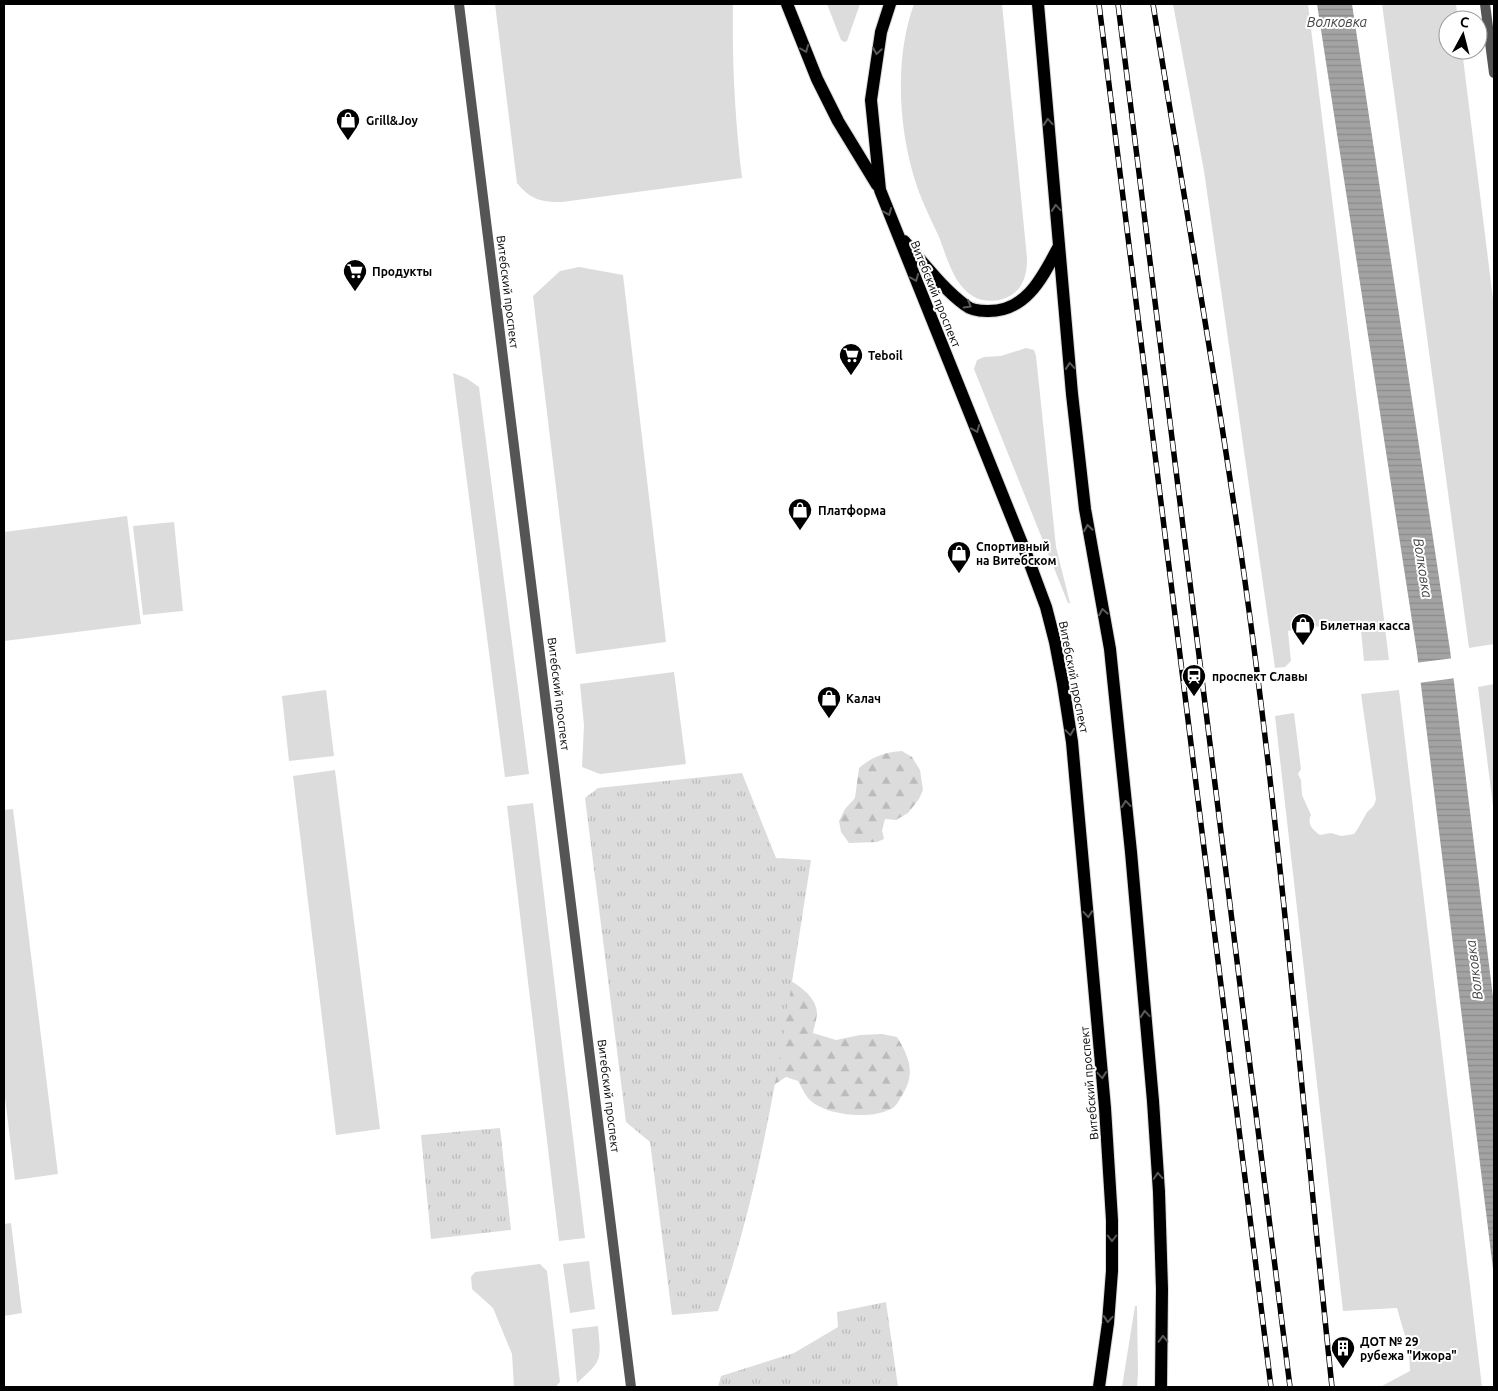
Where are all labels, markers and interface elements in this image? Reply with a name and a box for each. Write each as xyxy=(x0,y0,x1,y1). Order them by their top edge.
north arrow xyxy=(1438,10,1488,60)
water label: Волковка xyxy=(1307,14,1368,30)
text: С xyxy=(1459,14,1470,31)
one-way arrow xyxy=(799,44,810,53)
one-way arrow xyxy=(873,46,883,55)
shop icon: Grill&Joy xyxy=(335,107,361,141)
place label: Grill&Joy xyxy=(366,114,418,127)
one-way arrow xyxy=(1043,117,1054,125)
one-way arrow xyxy=(1051,204,1062,212)
one-way arrow xyxy=(883,207,893,215)
street label: Витебский проспект xyxy=(495,235,521,350)
street label: Витебский проспект xyxy=(909,239,964,350)
supermarket icon: Продукты xyxy=(342,258,368,292)
place label: Продукты xyxy=(372,265,432,278)
one-way arrow xyxy=(910,274,920,282)
one-way arrow xyxy=(962,299,971,309)
supermarket icon: Teboil xyxy=(838,342,864,376)
place label: Teboil xyxy=(868,349,903,362)
one-way arrow xyxy=(1065,362,1076,370)
one-way arrow xyxy=(969,424,980,433)
shop icon: Платформа xyxy=(787,497,813,531)
place label: Платформа xyxy=(818,504,886,517)
one-way arrow xyxy=(1084,523,1094,532)
water label: Волковка xyxy=(1410,537,1436,599)
shop icon: Спортивный на Витебском xyxy=(946,540,972,574)
place label: Спортивный на Витебском xyxy=(976,540,1056,567)
one-way arrow xyxy=(1098,608,1109,617)
shop icon: Билетная касса xyxy=(1290,612,1316,646)
place label: Билетная касса xyxy=(1320,619,1410,632)
street label: Витебский проспект xyxy=(1057,620,1091,735)
street label: Витебский проспект xyxy=(546,637,572,752)
station icon: проспект Славы xyxy=(1181,663,1207,697)
place label: проспект Славы xyxy=(1212,670,1308,683)
shop icon: Калач xyxy=(816,685,842,719)
place label: Калач xyxy=(846,692,881,705)
one-way arrow xyxy=(1065,728,1075,736)
one-way arrow xyxy=(1120,800,1131,808)
one-way arrow xyxy=(1082,910,1093,918)
water label: Волковка xyxy=(1462,939,1486,1001)
one-way arrow xyxy=(1140,1010,1151,1018)
street label: Витебский проспект xyxy=(1077,1025,1100,1140)
street label: Витебский проспект xyxy=(596,1039,622,1154)
one-way arrow xyxy=(1097,1072,1108,1080)
one-way arrow xyxy=(1152,1172,1163,1180)
one-way arrow xyxy=(1107,1234,1117,1242)
one-way arrow xyxy=(1103,1316,1114,1324)
one-way arrow xyxy=(1157,1334,1168,1342)
building icon: ДОТ № 29 рубежа "Ижора" xyxy=(1330,1335,1356,1369)
place label: ДОТ № 29 рубежа "Ижора" xyxy=(1360,1335,1457,1362)

